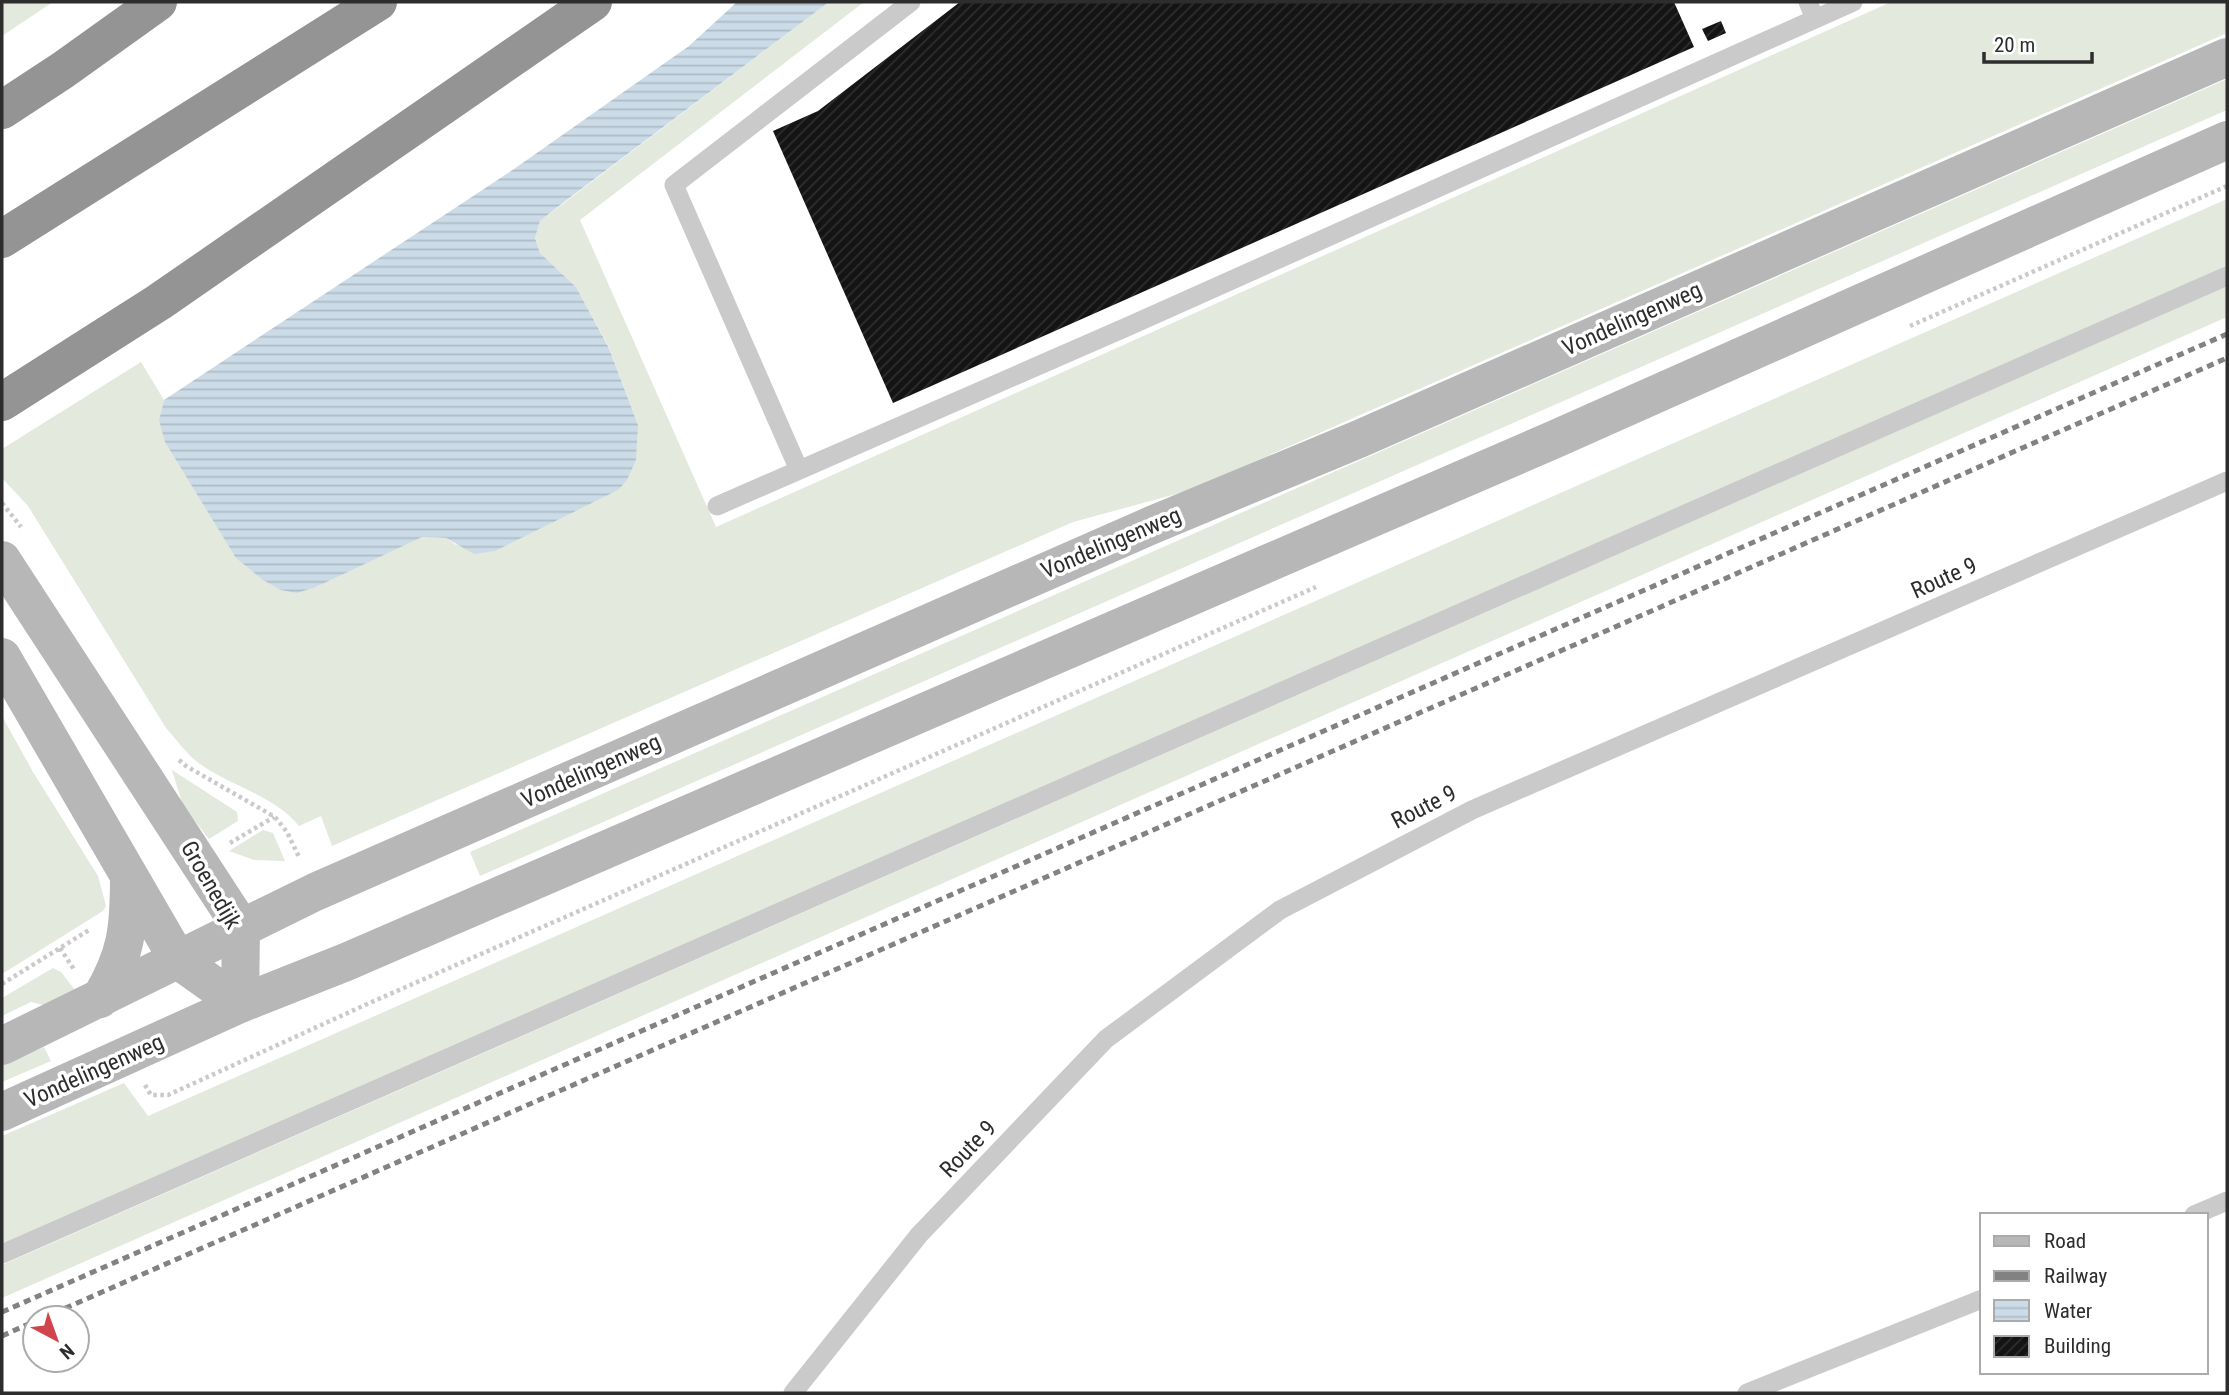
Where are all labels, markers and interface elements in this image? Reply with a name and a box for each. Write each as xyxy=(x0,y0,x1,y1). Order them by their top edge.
scale bar xyxy=(1984,21,2092,65)
text: 20 m xyxy=(1994,33,2035,57)
street label: Vondelingenweg xyxy=(1558,276,1706,362)
street label: Vondelingenweg xyxy=(1037,501,1185,585)
street label: Route 9 xyxy=(1907,552,1981,604)
street label: Vondelingenweg xyxy=(517,728,665,814)
street label: Route 9 xyxy=(1387,779,1461,835)
street label: Groenedijk xyxy=(175,836,247,934)
street label: Vondelingenweg xyxy=(20,1028,168,1114)
street label: Route 9 xyxy=(934,1115,1002,1183)
legend xyxy=(1980,1213,2208,1374)
text: Road xyxy=(2044,1229,2086,1253)
text: Railway xyxy=(2044,1264,2107,1288)
text: Water xyxy=(2044,1299,2092,1323)
north arrow xyxy=(21,1304,91,1374)
text: Building xyxy=(2044,1334,2111,1358)
text: N xyxy=(55,1339,79,1364)

